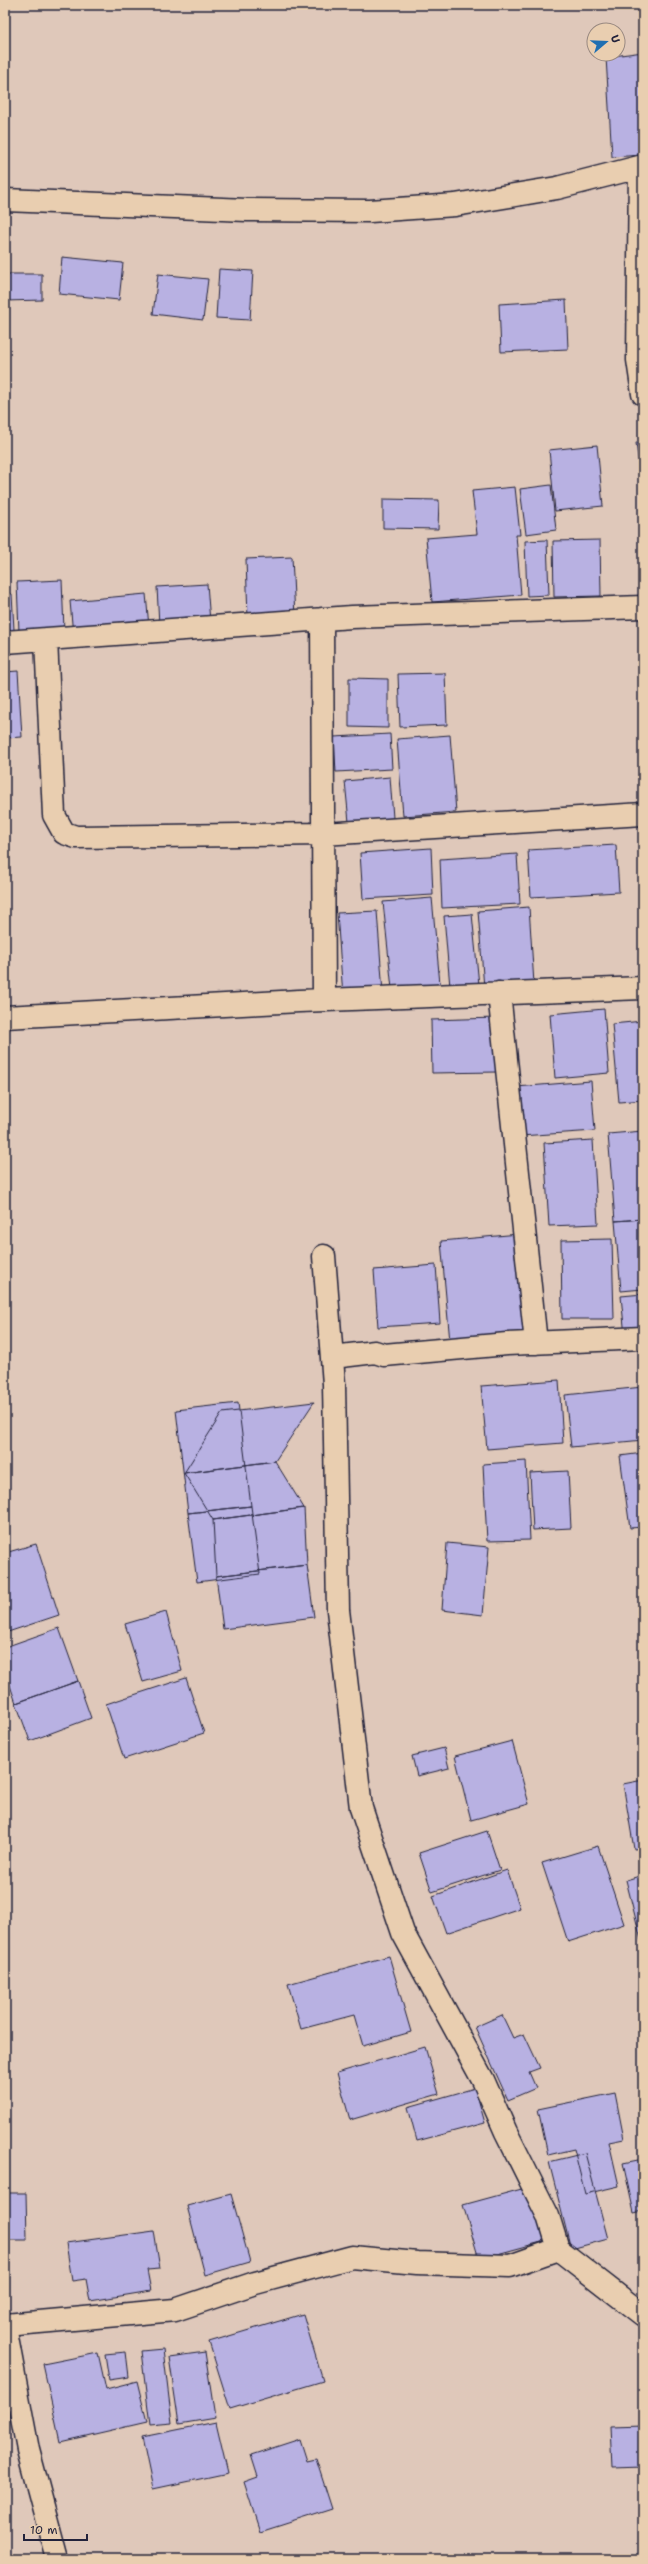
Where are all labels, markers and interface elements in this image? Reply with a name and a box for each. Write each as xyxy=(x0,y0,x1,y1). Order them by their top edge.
north arrow xyxy=(586,22,626,62)
text: U xyxy=(607,33,623,45)
scale bar xyxy=(24,2516,87,2542)
text: 10 m xyxy=(30,2522,58,2538)

